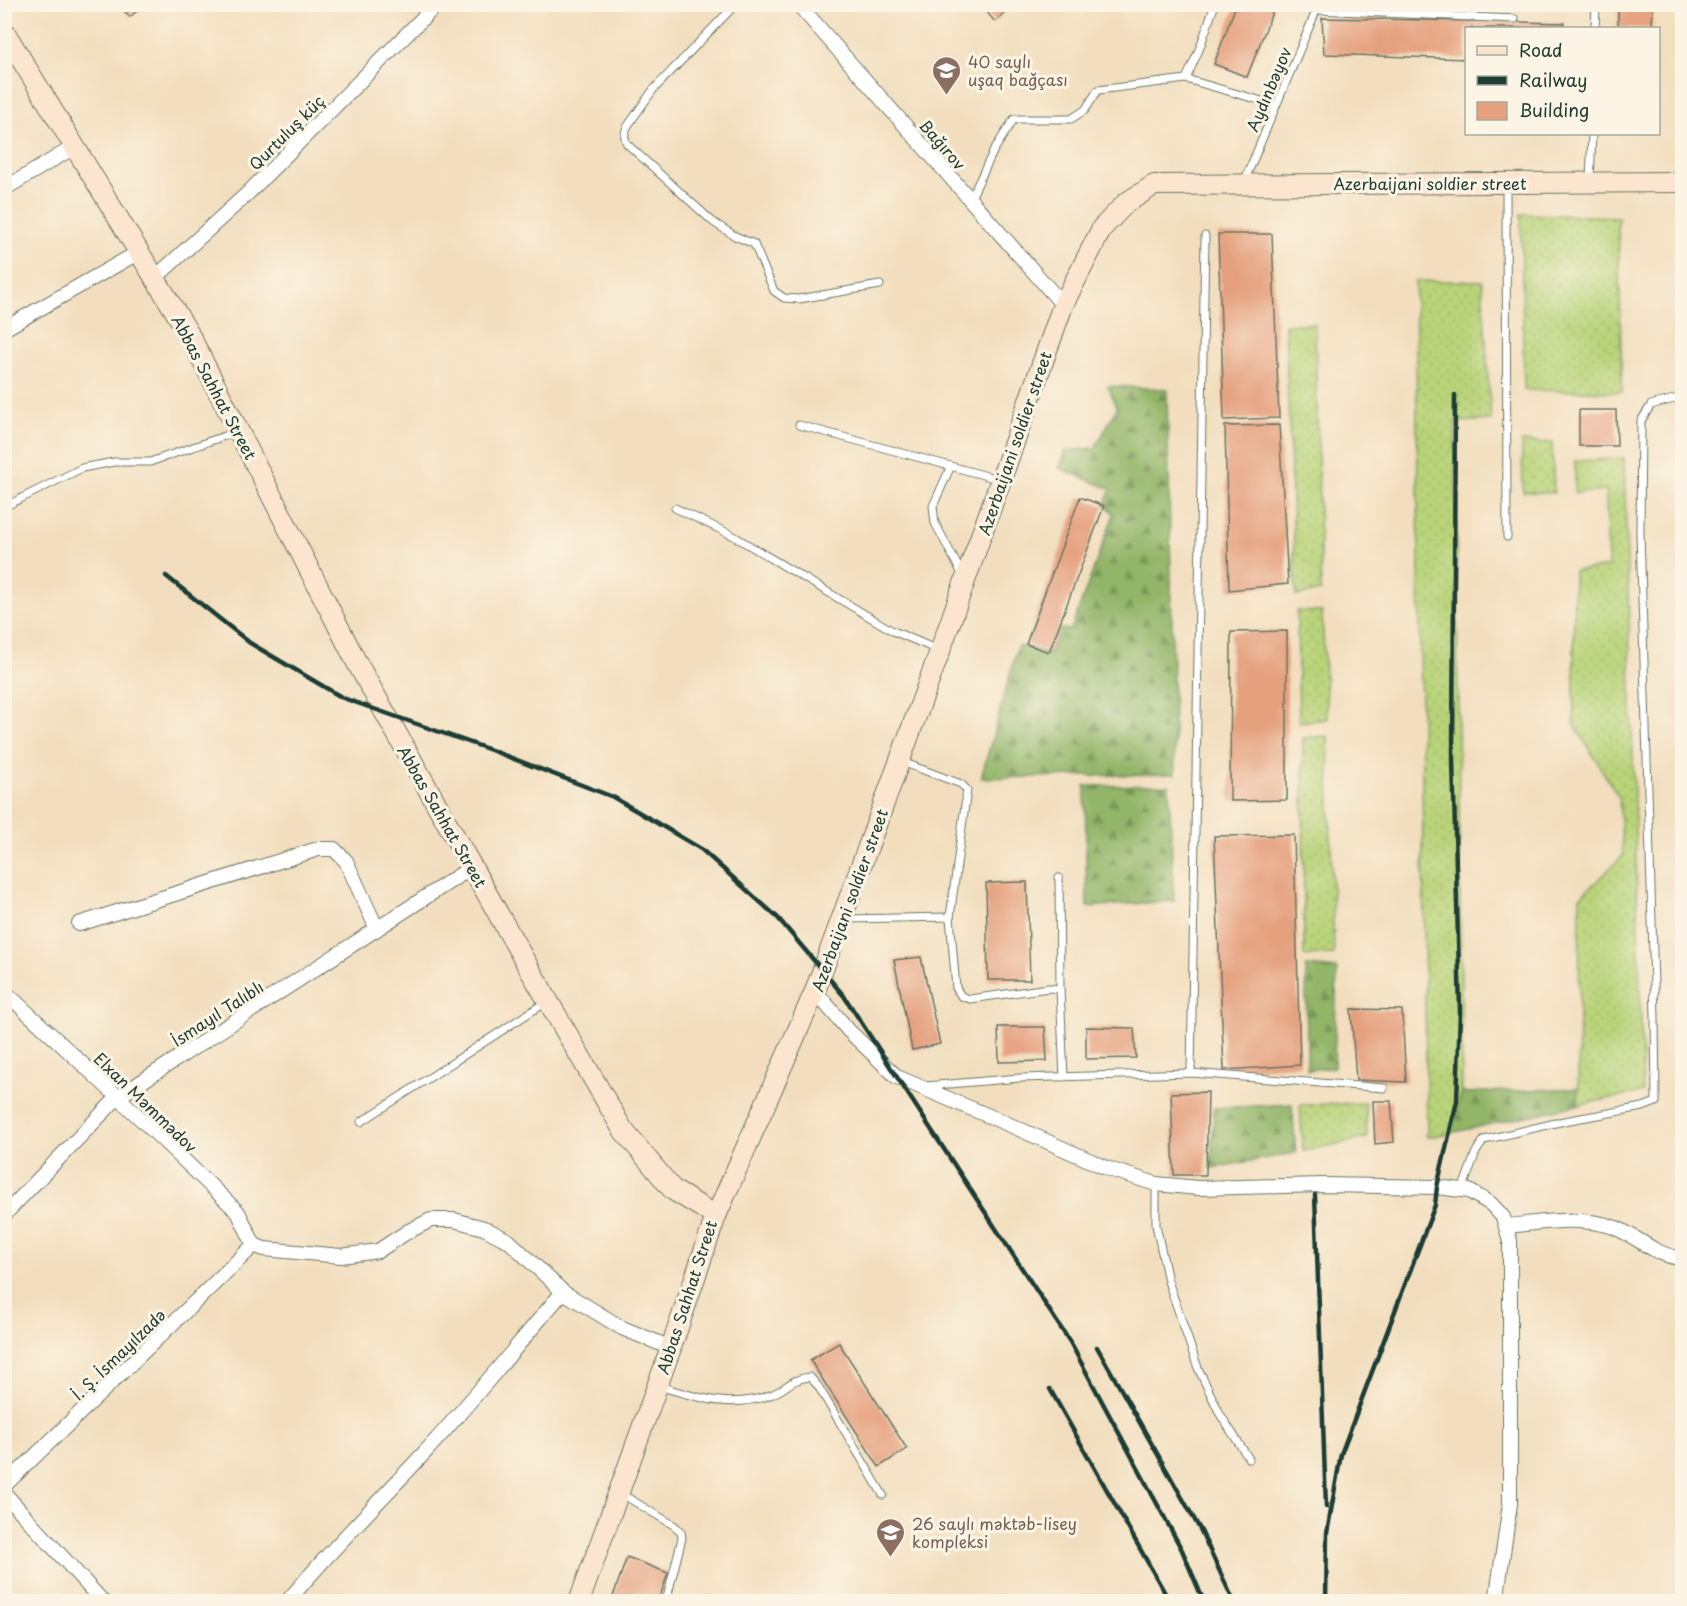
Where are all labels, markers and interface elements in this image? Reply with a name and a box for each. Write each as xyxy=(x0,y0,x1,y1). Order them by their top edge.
legend xyxy=(1465,27,1660,135)
text: Road xyxy=(1519,36,1563,63)
street label: Aydınbəyov xyxy=(1239,43,1297,135)
place label: 40 saylı uşaq bağçası xyxy=(968,49,1068,91)
school or university icon: 40 saylı uşaq bağçası xyxy=(931,54,963,96)
text: Railway xyxy=(1519,66,1587,93)
street label: Qurtuluş küç xyxy=(243,89,329,175)
text: Building xyxy=(1519,96,1589,123)
street label: Bağırov xyxy=(914,113,972,175)
street label: Azerbaijani soldier street xyxy=(1333,171,1527,195)
street label: Abbas Sahhat Street xyxy=(167,310,264,464)
street label: Azerbaijani soldier street xyxy=(971,347,1057,538)
street label: Abbas Sahhat Street xyxy=(392,740,494,892)
street label: Azerbaijani soldier street xyxy=(805,805,893,995)
street label: İsmayıl Talıblı xyxy=(166,974,268,1052)
street label: Elxan Məmmədov xyxy=(89,1046,203,1158)
street label: Abbas Sahhat Street xyxy=(650,1216,722,1377)
street label: İ. Ş. İsmayılzadə xyxy=(66,1303,170,1405)
place label: 26 saylı məktəb-lisey kompleksi xyxy=(912,1511,1077,1553)
school or university icon: 26 saylı məktəb-lisey kompleksi xyxy=(875,1516,907,1558)

